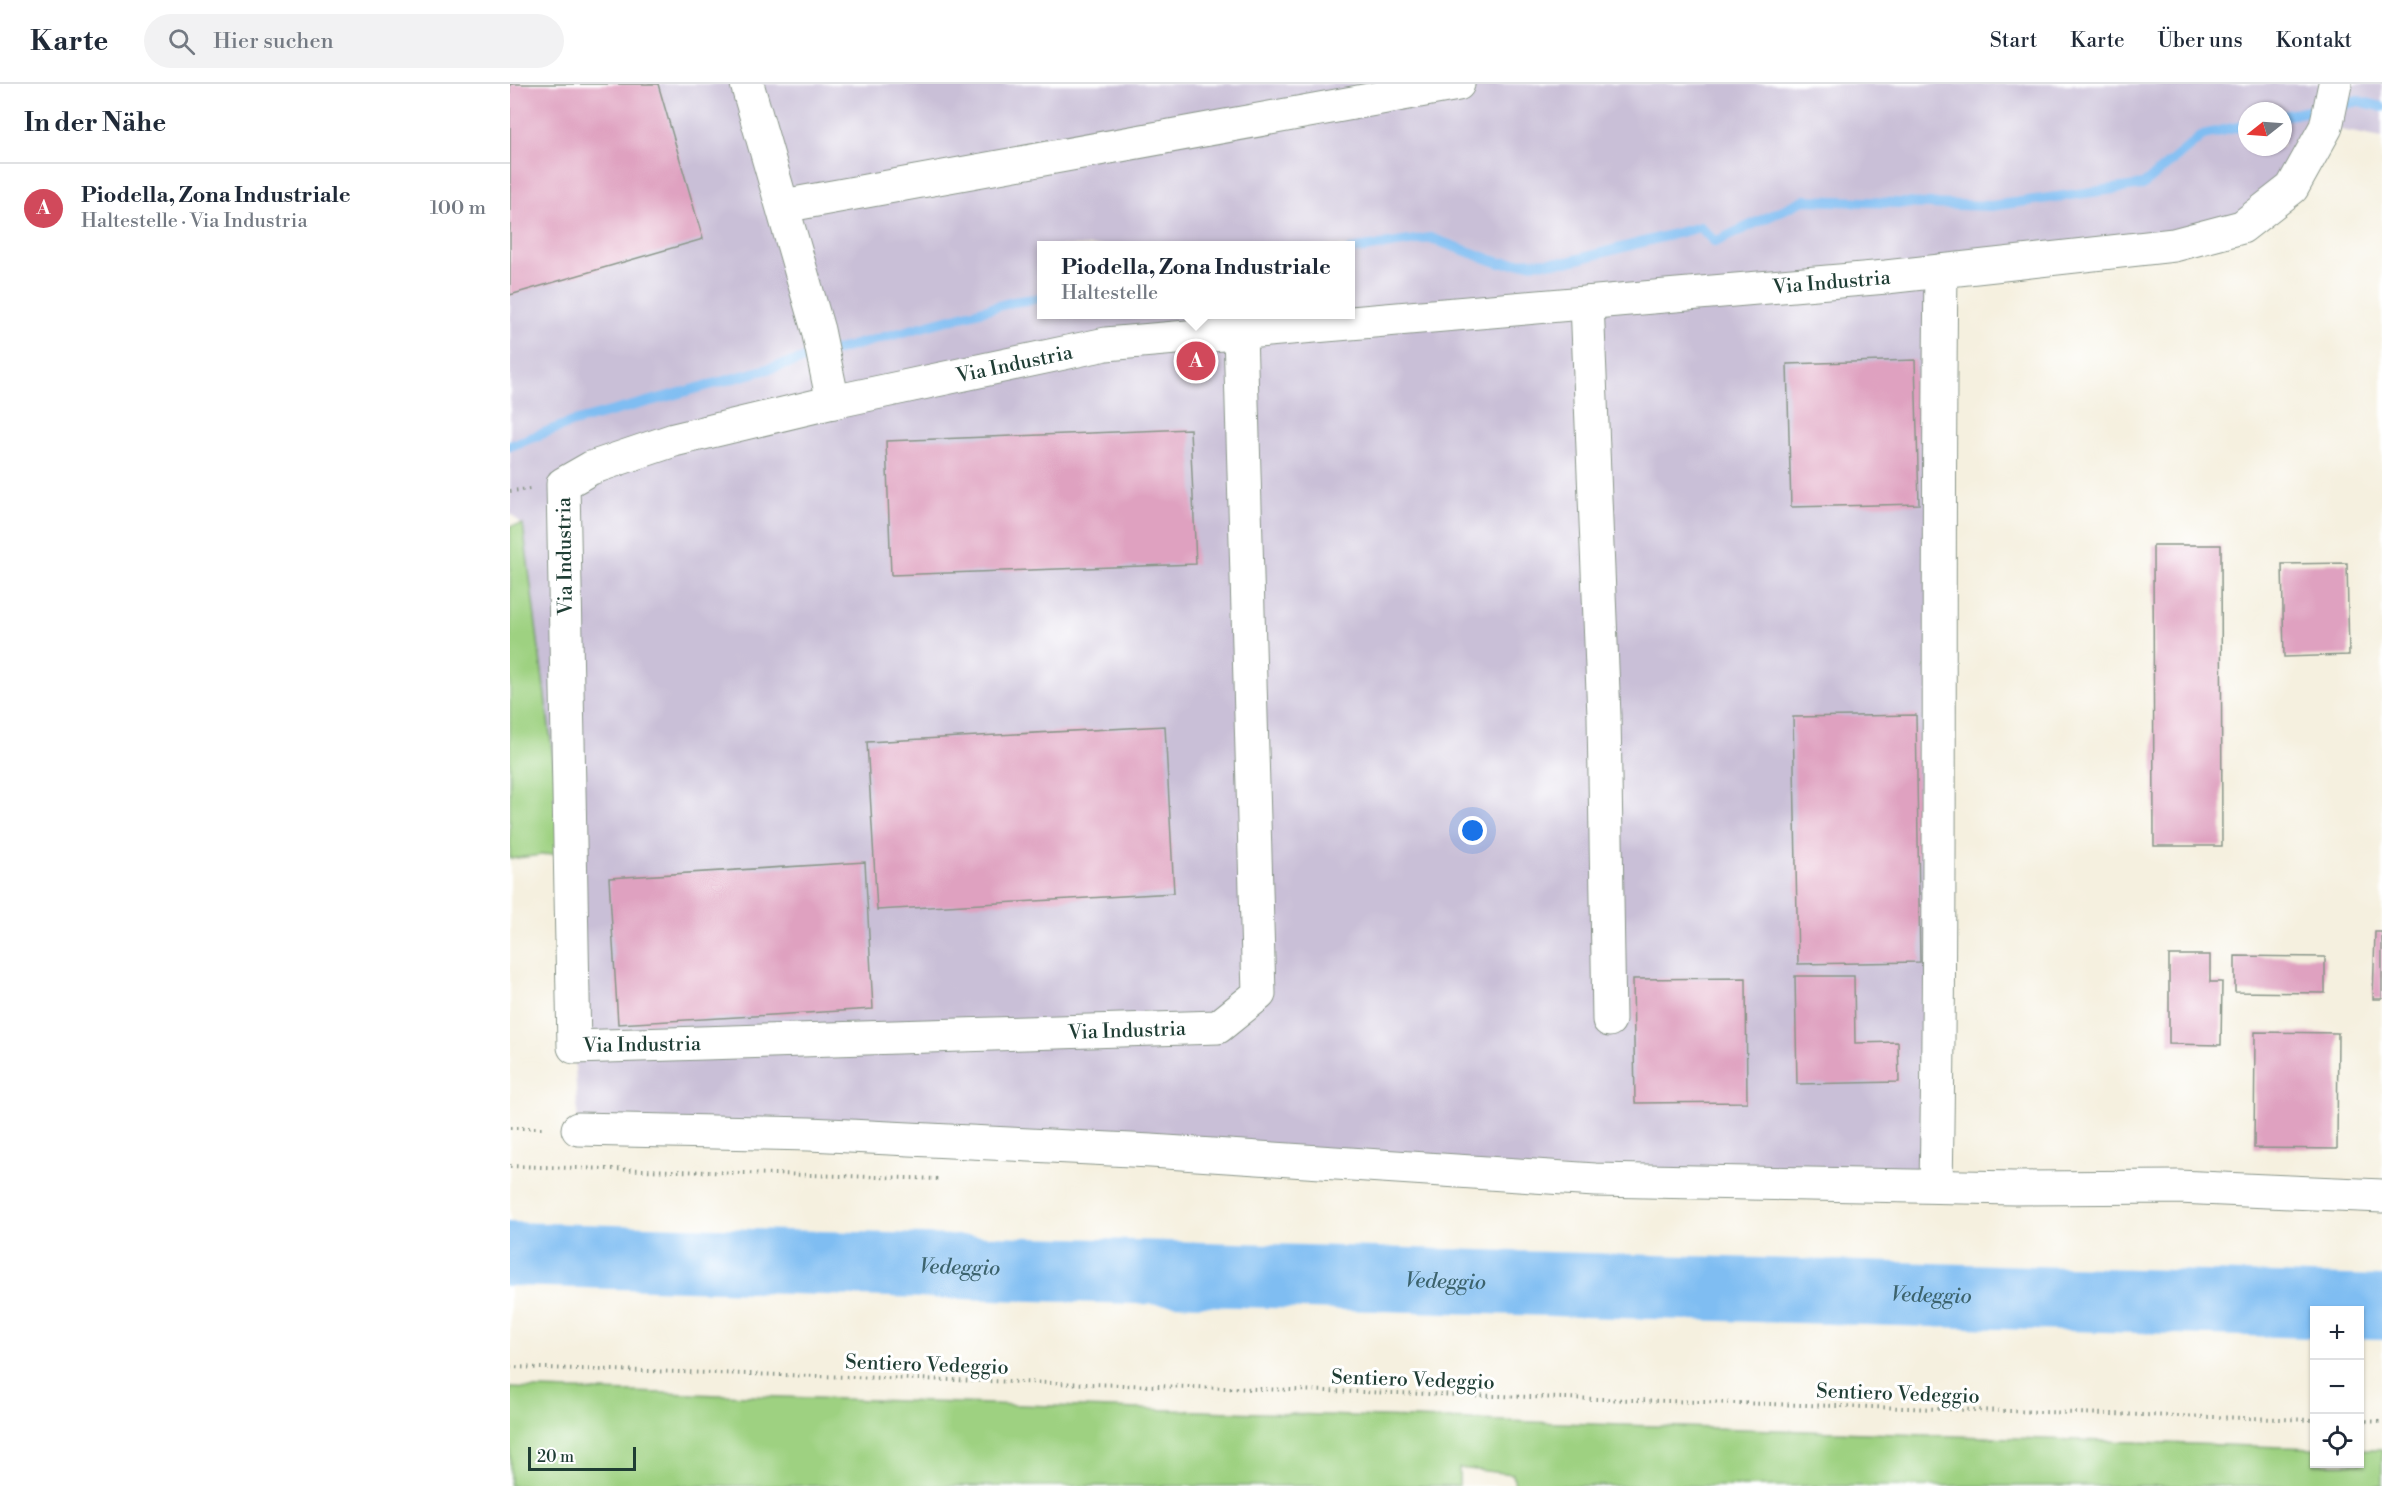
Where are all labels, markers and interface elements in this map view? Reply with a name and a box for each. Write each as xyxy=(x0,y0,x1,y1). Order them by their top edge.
search box xyxy=(144,14,564,68)
text: Karte xyxy=(30,24,108,59)
icon: search xyxy=(165,25,198,58)
text: Hier suchen xyxy=(213,28,334,55)
text: Start xyxy=(1990,28,2037,54)
text: Karte xyxy=(2070,28,2125,54)
text: Über uns xyxy=(2158,28,2243,54)
text: Kontakt xyxy=(2276,28,2352,54)
north arrow xyxy=(2238,102,2292,156)
text: In der Nähe xyxy=(24,107,166,139)
text: Piodella, Zona Industriale xyxy=(81,182,351,209)
text: A xyxy=(36,196,51,221)
text: 100 m xyxy=(430,196,486,221)
text: Haltestelle · Via Industria xyxy=(81,209,308,234)
popup xyxy=(1037,241,1355,319)
text: Piodella, Zona Industriale xyxy=(1061,254,1331,281)
street label: Via Industria xyxy=(1771,266,1893,301)
text: Haltestelle xyxy=(1061,281,1158,306)
pin: A xyxy=(1176,338,1216,384)
street label: Via Industria xyxy=(953,340,1076,390)
street label: Via Industria xyxy=(552,496,579,616)
your location xyxy=(1458,816,1487,845)
street label: Via Industria xyxy=(1067,1017,1187,1046)
street label: Via Industria xyxy=(582,1032,702,1059)
water label: Vedeggio xyxy=(919,1254,1001,1282)
water label: Vedeggio xyxy=(1405,1268,1486,1296)
water label: Vedeggio xyxy=(1891,1282,1972,1310)
map controls xyxy=(2310,1306,2364,1468)
button: + xyxy=(2310,1306,2364,1360)
street label: Sentiero Vedeggio xyxy=(845,1350,1009,1381)
button: − xyxy=(2310,1360,2364,1414)
street label: Sentiero Vedeggio xyxy=(1331,1365,1495,1396)
street label: Sentiero Vedeggio xyxy=(1816,1379,1980,1410)
button: locate xyxy=(2310,1414,2364,1468)
scale bar xyxy=(528,1444,636,1472)
text: 20 m xyxy=(537,1447,574,1467)

